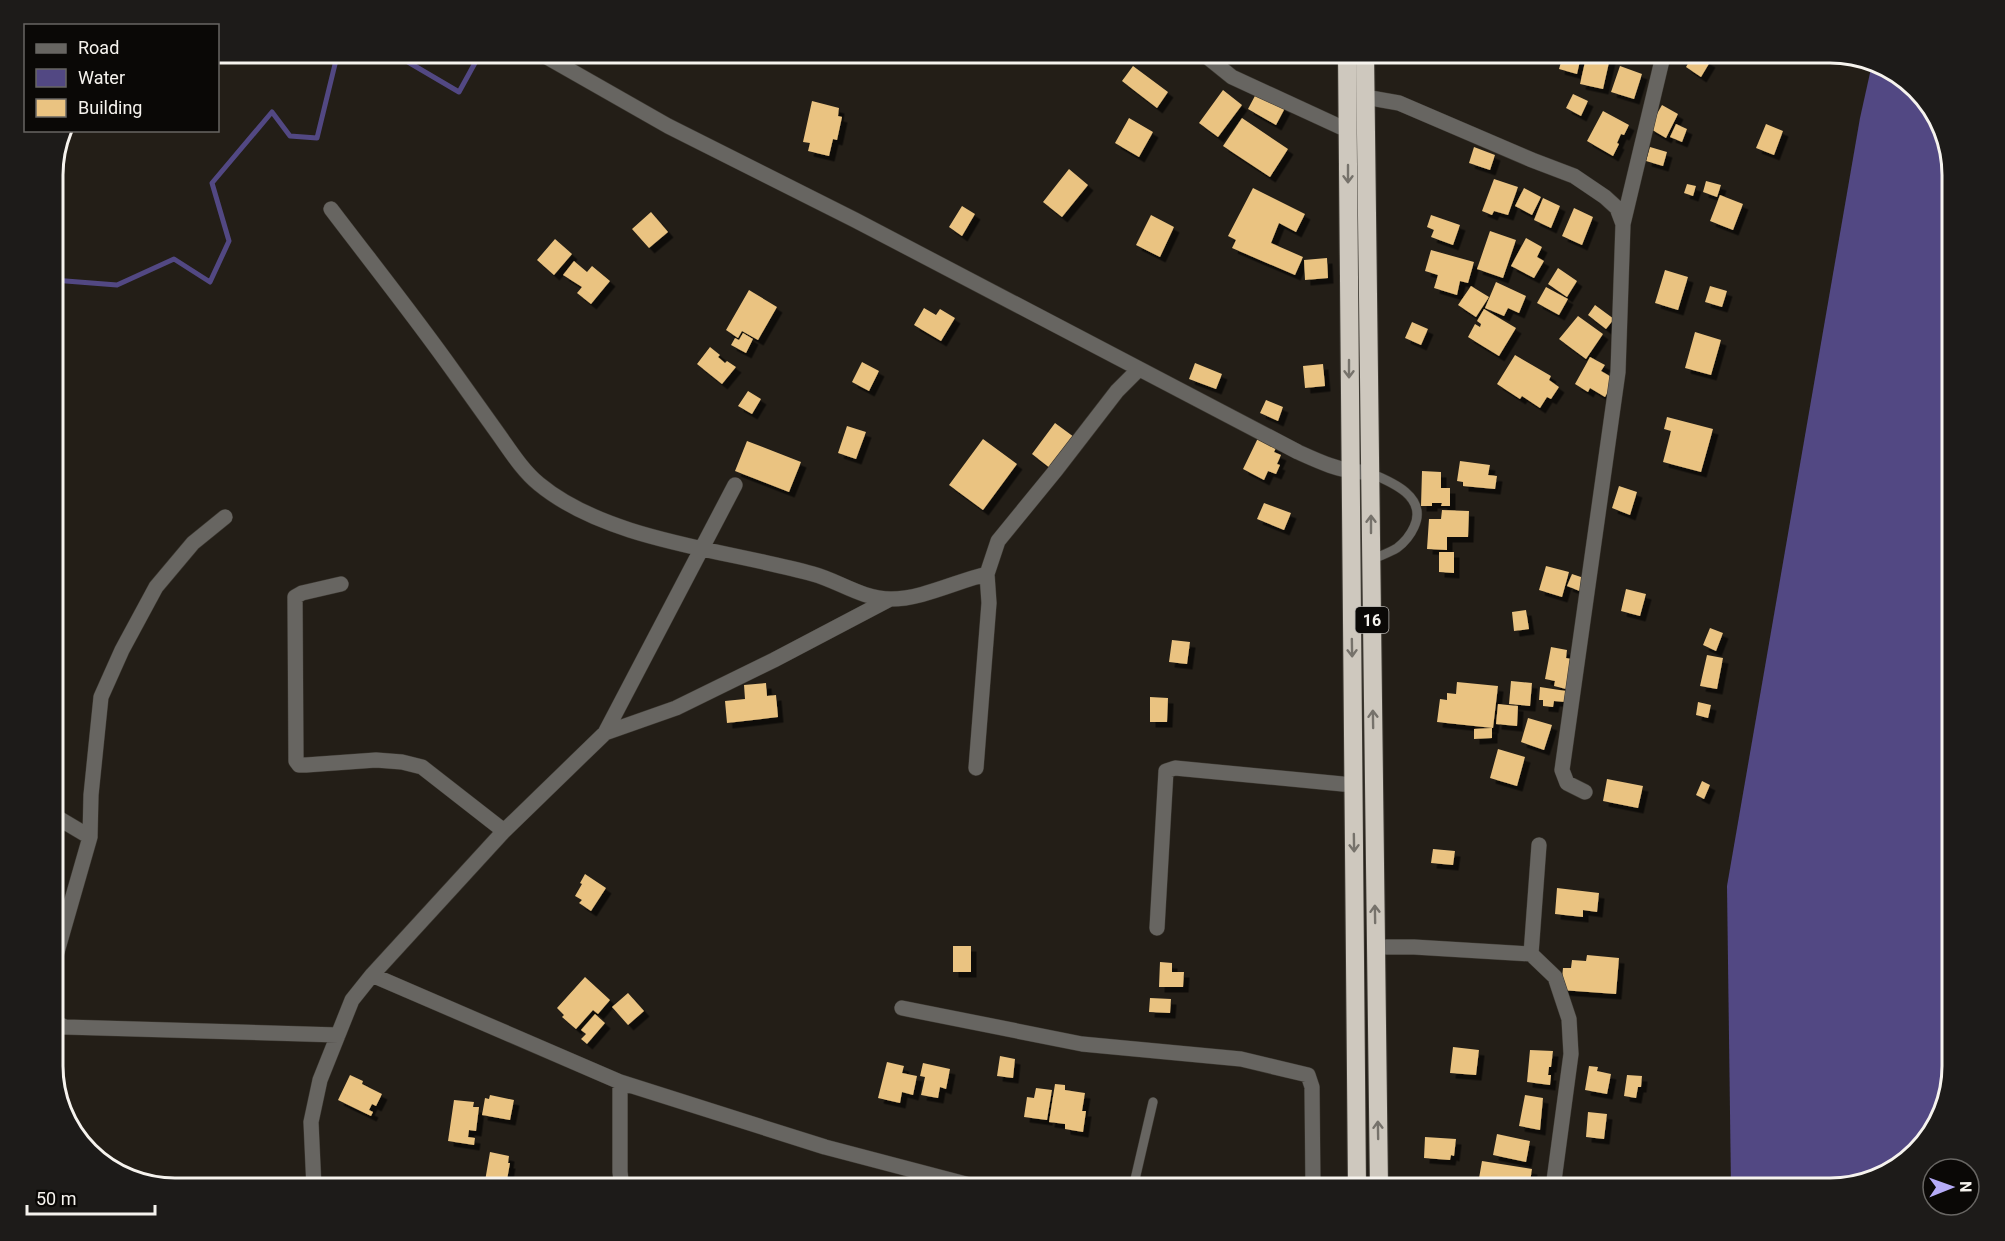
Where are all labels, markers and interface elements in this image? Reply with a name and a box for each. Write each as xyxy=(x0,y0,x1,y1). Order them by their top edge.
legend xyxy=(24,24,219,132)
text: Road xyxy=(78,37,119,58)
text: Water xyxy=(78,67,125,88)
text: Building xyxy=(78,97,142,118)
one-way arrow xyxy=(1342,163,1354,183)
one-way arrow xyxy=(1343,358,1355,378)
one-way arrow xyxy=(1365,515,1377,535)
road number: 16 xyxy=(1356,607,1388,633)
one-way arrow xyxy=(1346,637,1358,657)
one-way arrow xyxy=(1367,710,1379,730)
one-way arrow xyxy=(1348,832,1360,852)
one-way arrow xyxy=(1369,905,1380,925)
one-way arrow xyxy=(1372,1121,1384,1141)
north arrow xyxy=(1921,1157,1981,1217)
scale bar xyxy=(27,1178,154,1216)
text: N xyxy=(1956,1181,1975,1193)
text: 50 m xyxy=(36,1188,76,1209)

